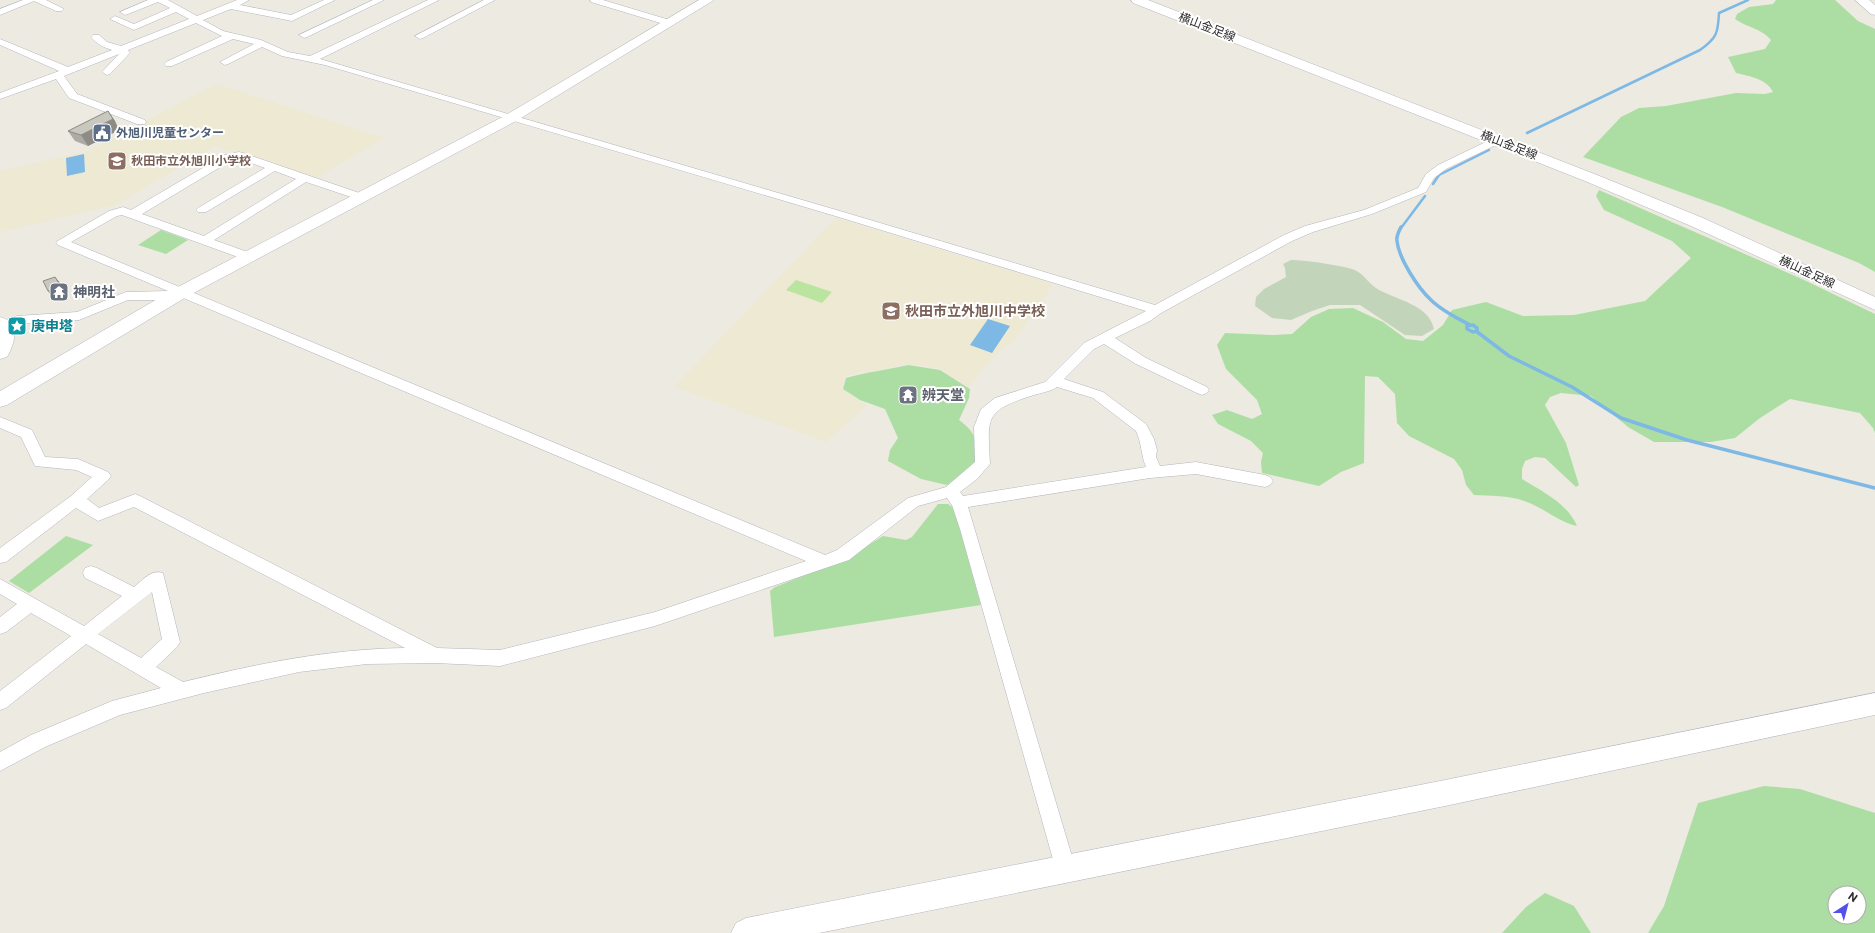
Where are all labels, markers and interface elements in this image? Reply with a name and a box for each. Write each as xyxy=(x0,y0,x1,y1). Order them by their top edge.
street label: 横山金足線 xyxy=(1177,9,1238,43)
public building icon: 外旭川児童センター xyxy=(91,122,113,144)
place label: 外旭川児童センター xyxy=(116,125,224,139)
street label: 横山金足線 xyxy=(1479,127,1540,161)
school or university icon: 秋田市立外旭川小学校 xyxy=(106,150,128,172)
place label: 秋田市立外旭川小学校 xyxy=(131,153,251,167)
street label: 横山金足線 xyxy=(1777,252,1838,290)
temple icon: 神明社 xyxy=(48,281,70,303)
place label: 神明社 xyxy=(73,283,115,300)
school or university icon: 秋田市立外旭川中学校 xyxy=(880,300,902,322)
place label: 秋田市立外旭川中学校 xyxy=(905,302,1045,319)
place icon: 庚申塔 xyxy=(6,315,28,337)
place label: 庚申塔 xyxy=(31,317,73,334)
temple icon: 辨天堂 xyxy=(897,384,919,406)
place label: 辨天堂 xyxy=(922,386,964,403)
north arrow xyxy=(1827,885,1867,925)
text: N xyxy=(1846,889,1860,904)

